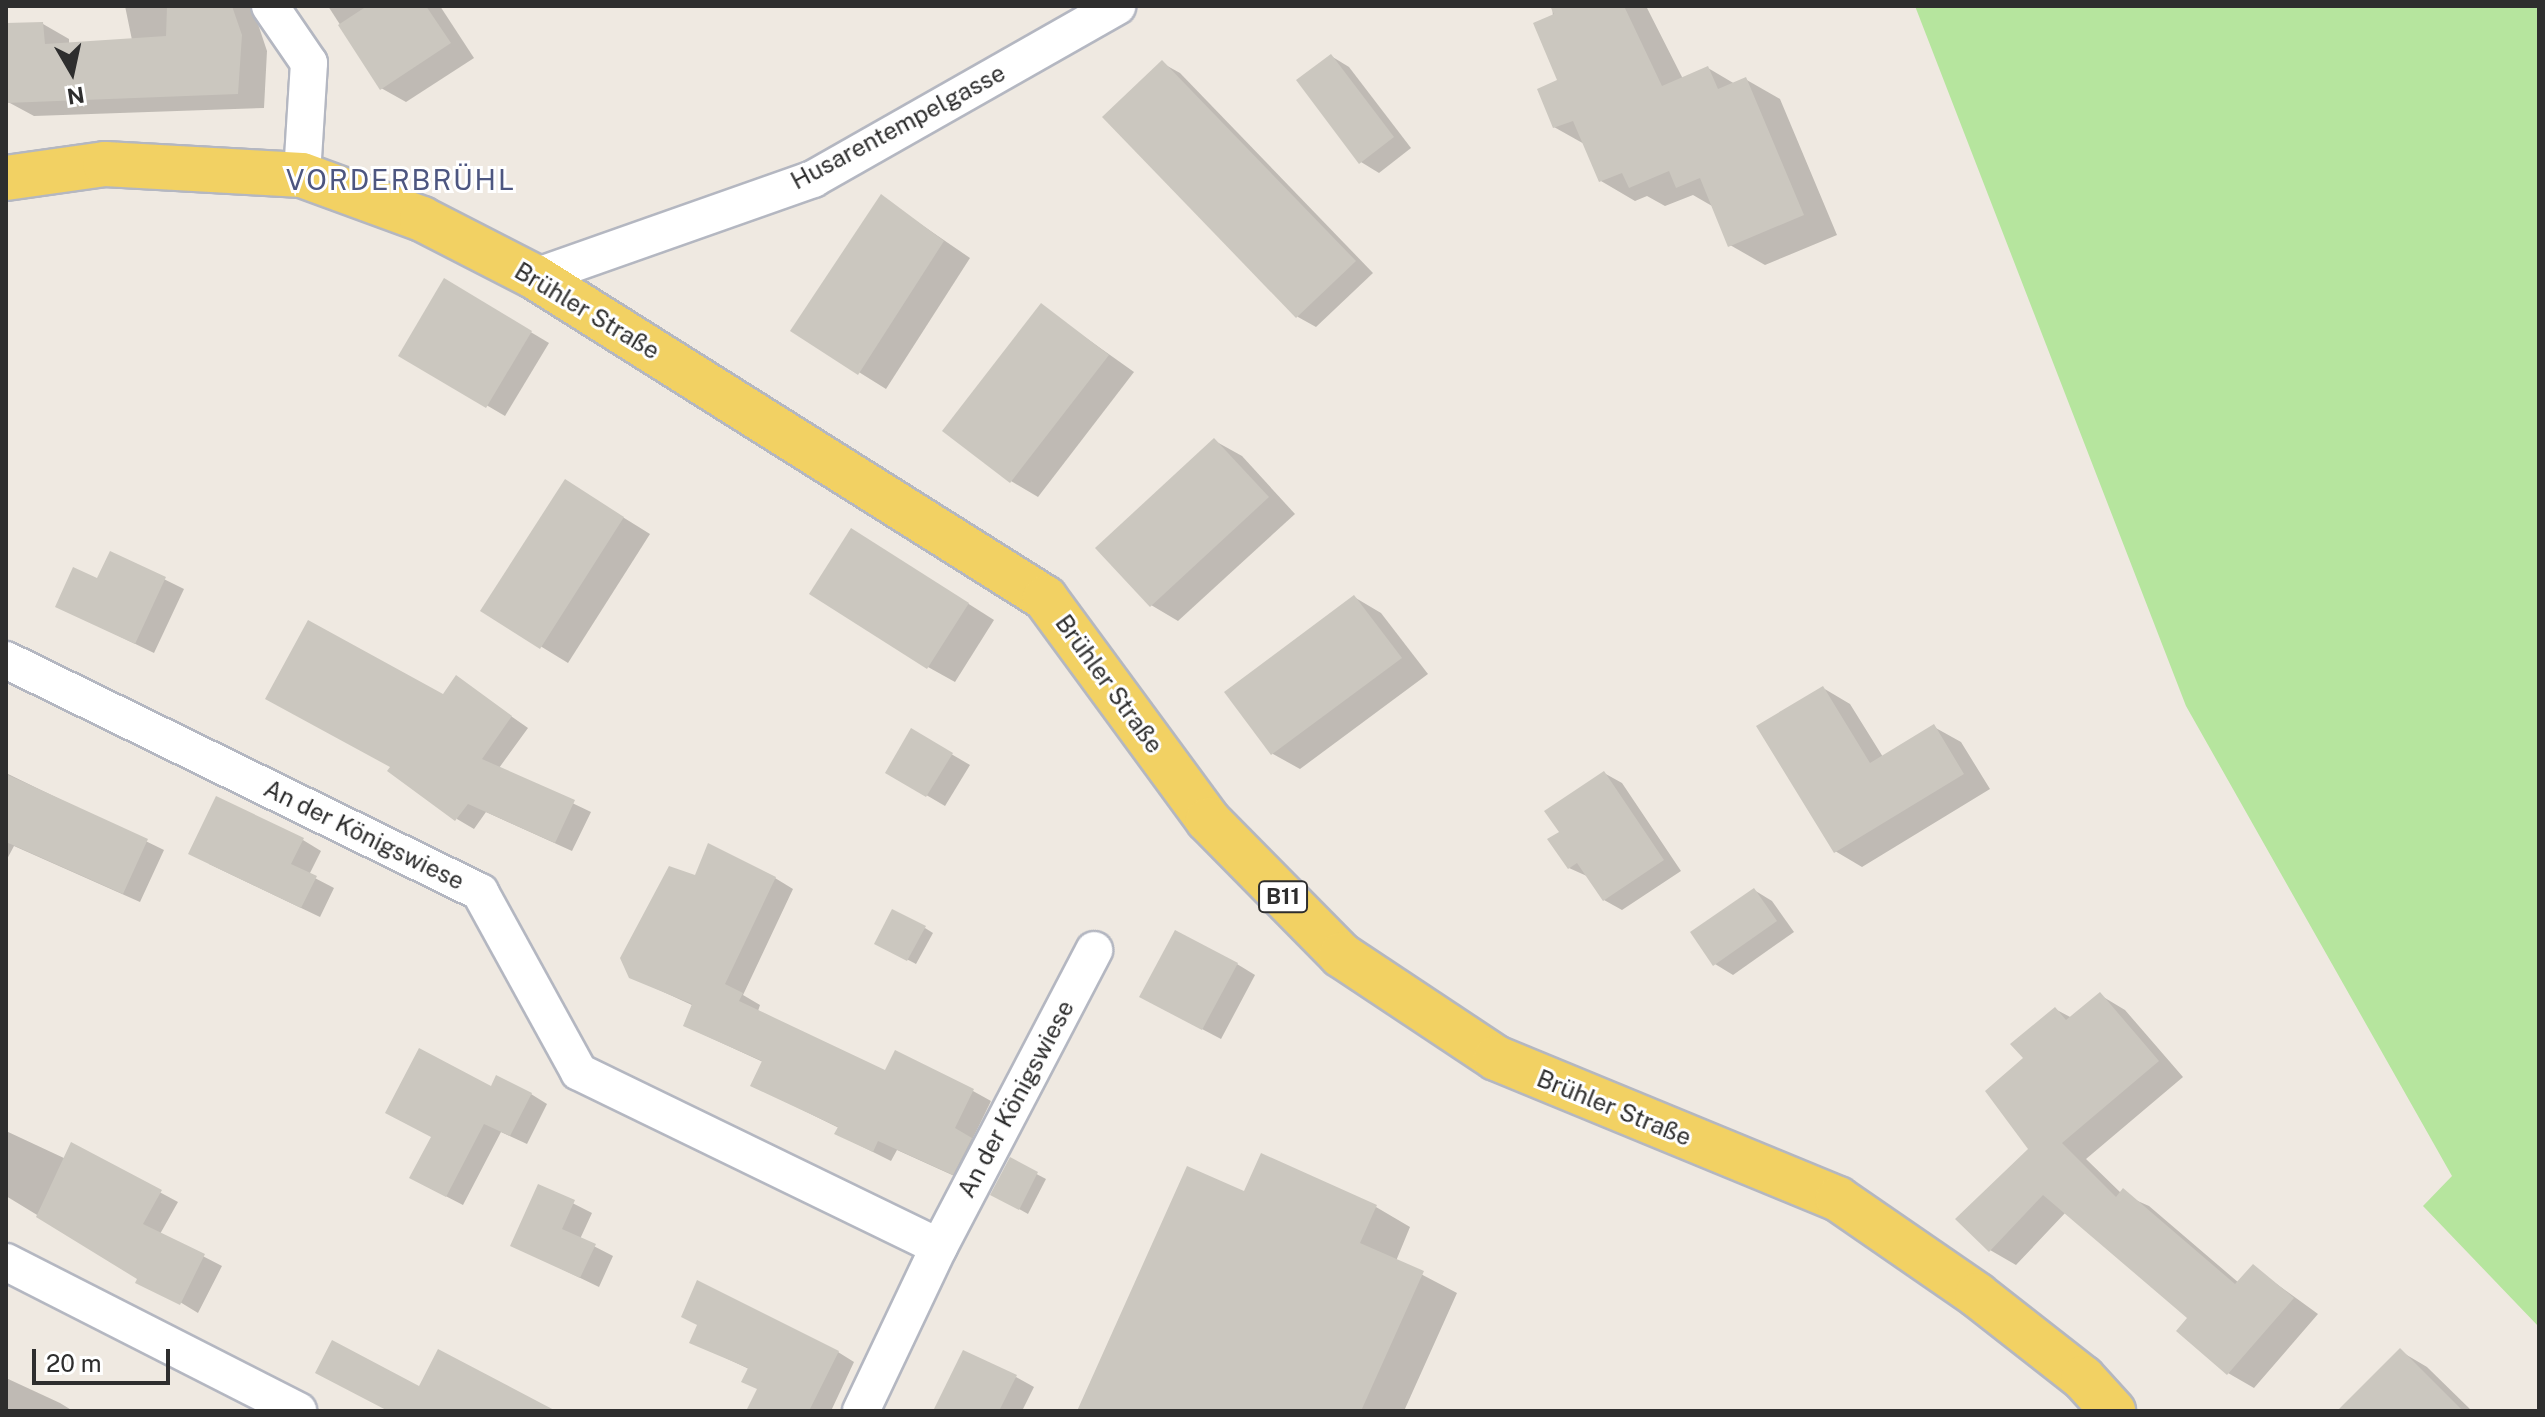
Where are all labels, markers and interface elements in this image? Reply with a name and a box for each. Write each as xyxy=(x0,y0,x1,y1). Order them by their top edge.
north arrow xyxy=(32,32,112,112)
street label: Husarentempelgasse xyxy=(786,58,1010,196)
text: N xyxy=(65,82,86,110)
district label: VORDERBRÜHL xyxy=(286,163,516,197)
street label: Brühler Straße xyxy=(509,256,665,366)
street label: Brühler Straße xyxy=(1049,609,1169,759)
street label: An der Königswiese xyxy=(259,774,469,896)
road number: B11 xyxy=(1257,879,1309,915)
street label: An der Königswiese xyxy=(952,995,1080,1203)
street label: Brühler Straße xyxy=(1533,1064,1695,1152)
scale bar xyxy=(36,1333,174,1383)
text: 20 m xyxy=(46,1349,102,1377)

